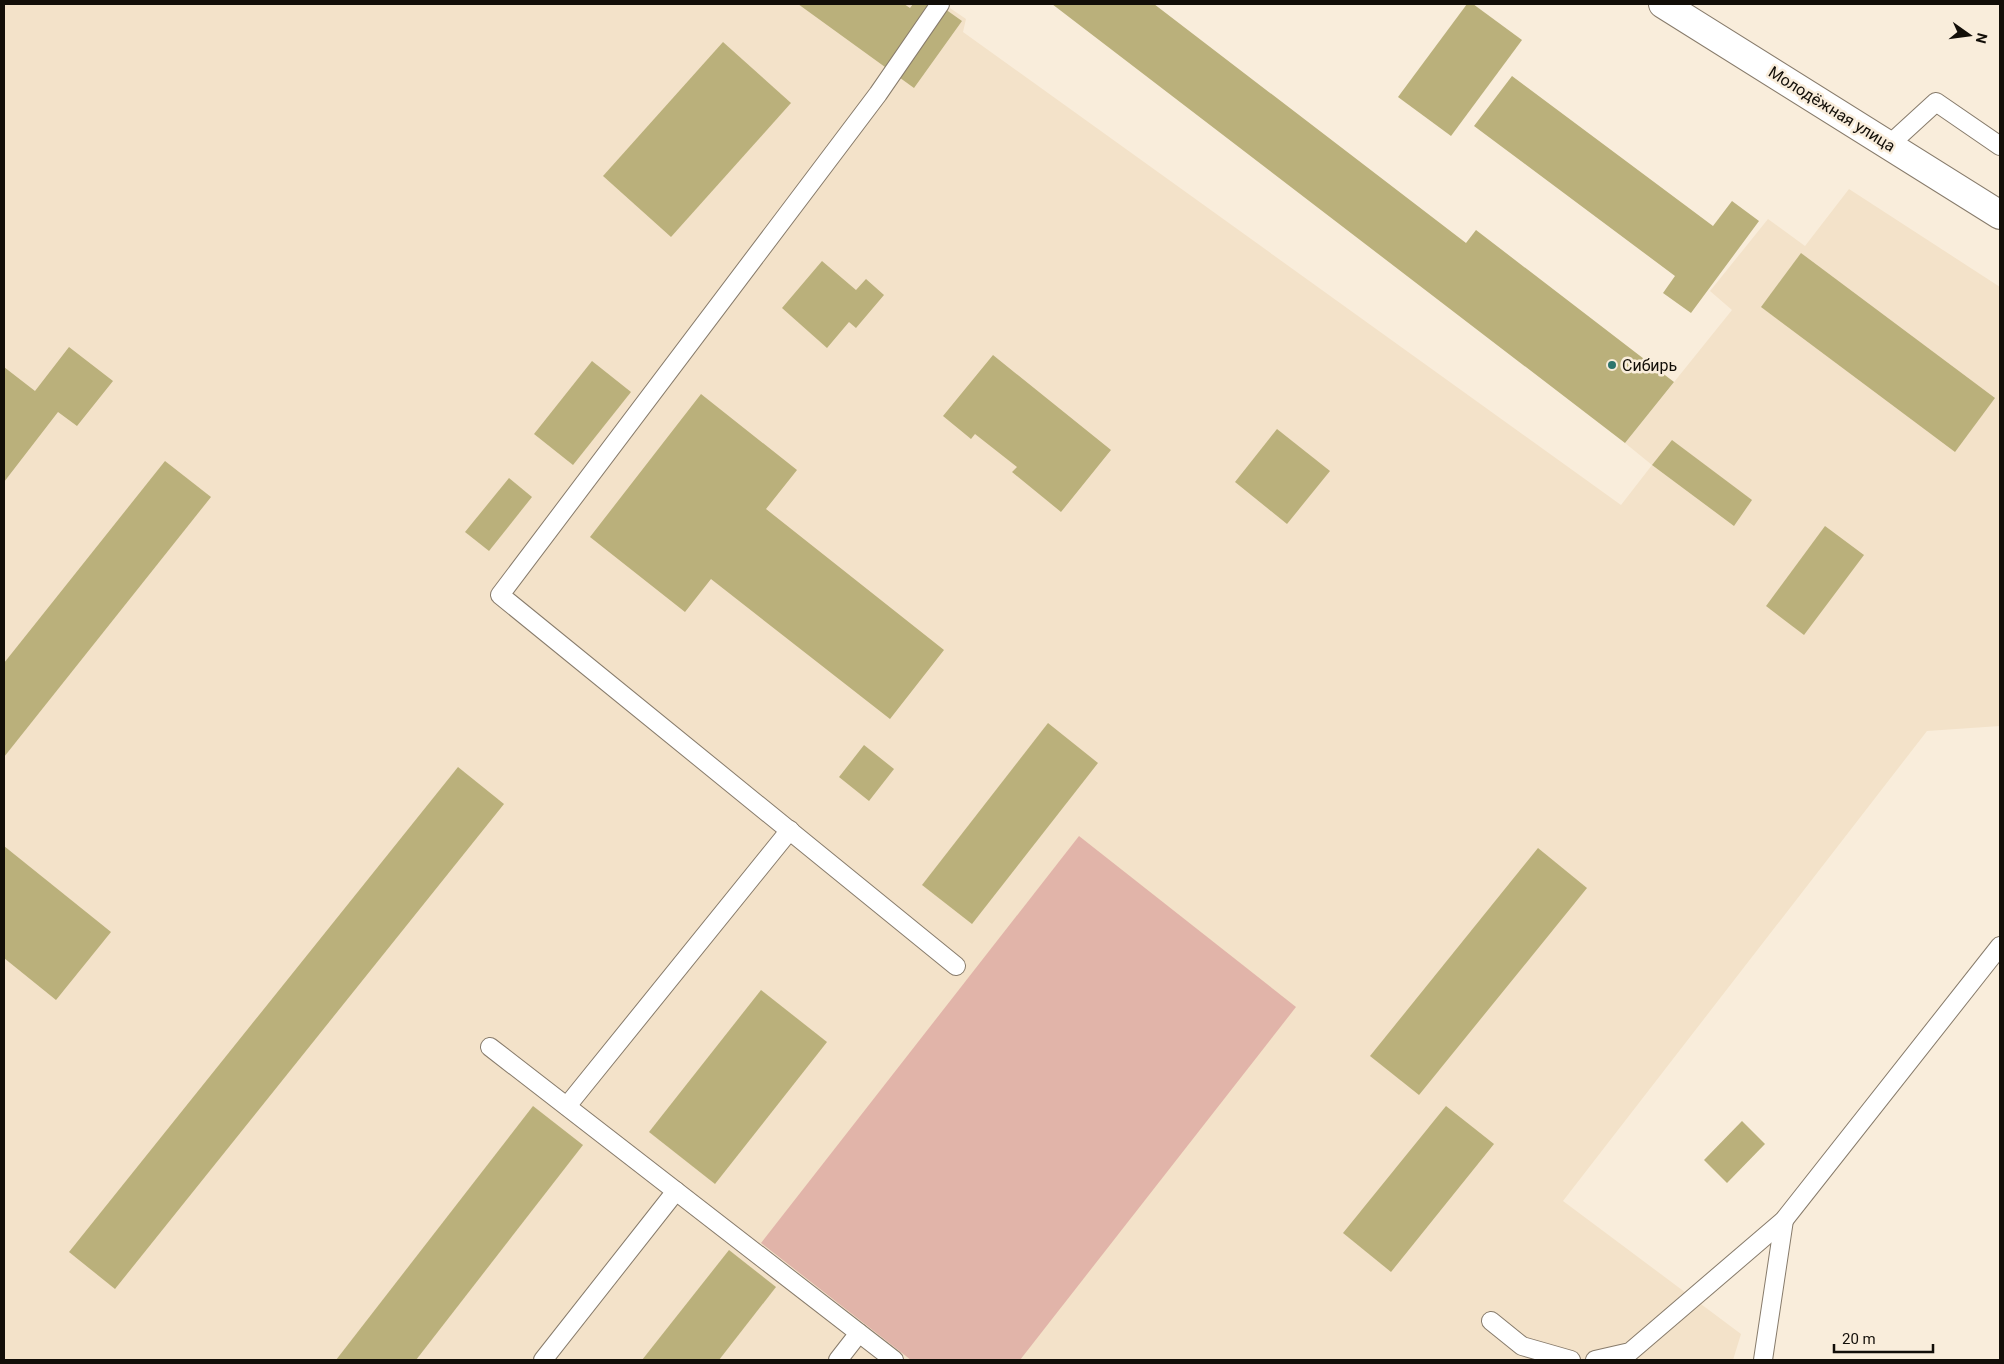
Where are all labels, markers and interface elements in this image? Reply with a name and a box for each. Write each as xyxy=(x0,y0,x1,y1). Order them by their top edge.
north arrow xyxy=(1944,10,1994,60)
text: N xyxy=(1973,31,1991,45)
street label: Молодёжная улица xyxy=(1765,62,1899,156)
place label: Сибирь xyxy=(1622,356,1677,375)
marker: Сибирь xyxy=(1606,359,1618,371)
scale bar xyxy=(1834,1322,1933,1354)
text: 20 m xyxy=(1842,1330,1876,1348)

